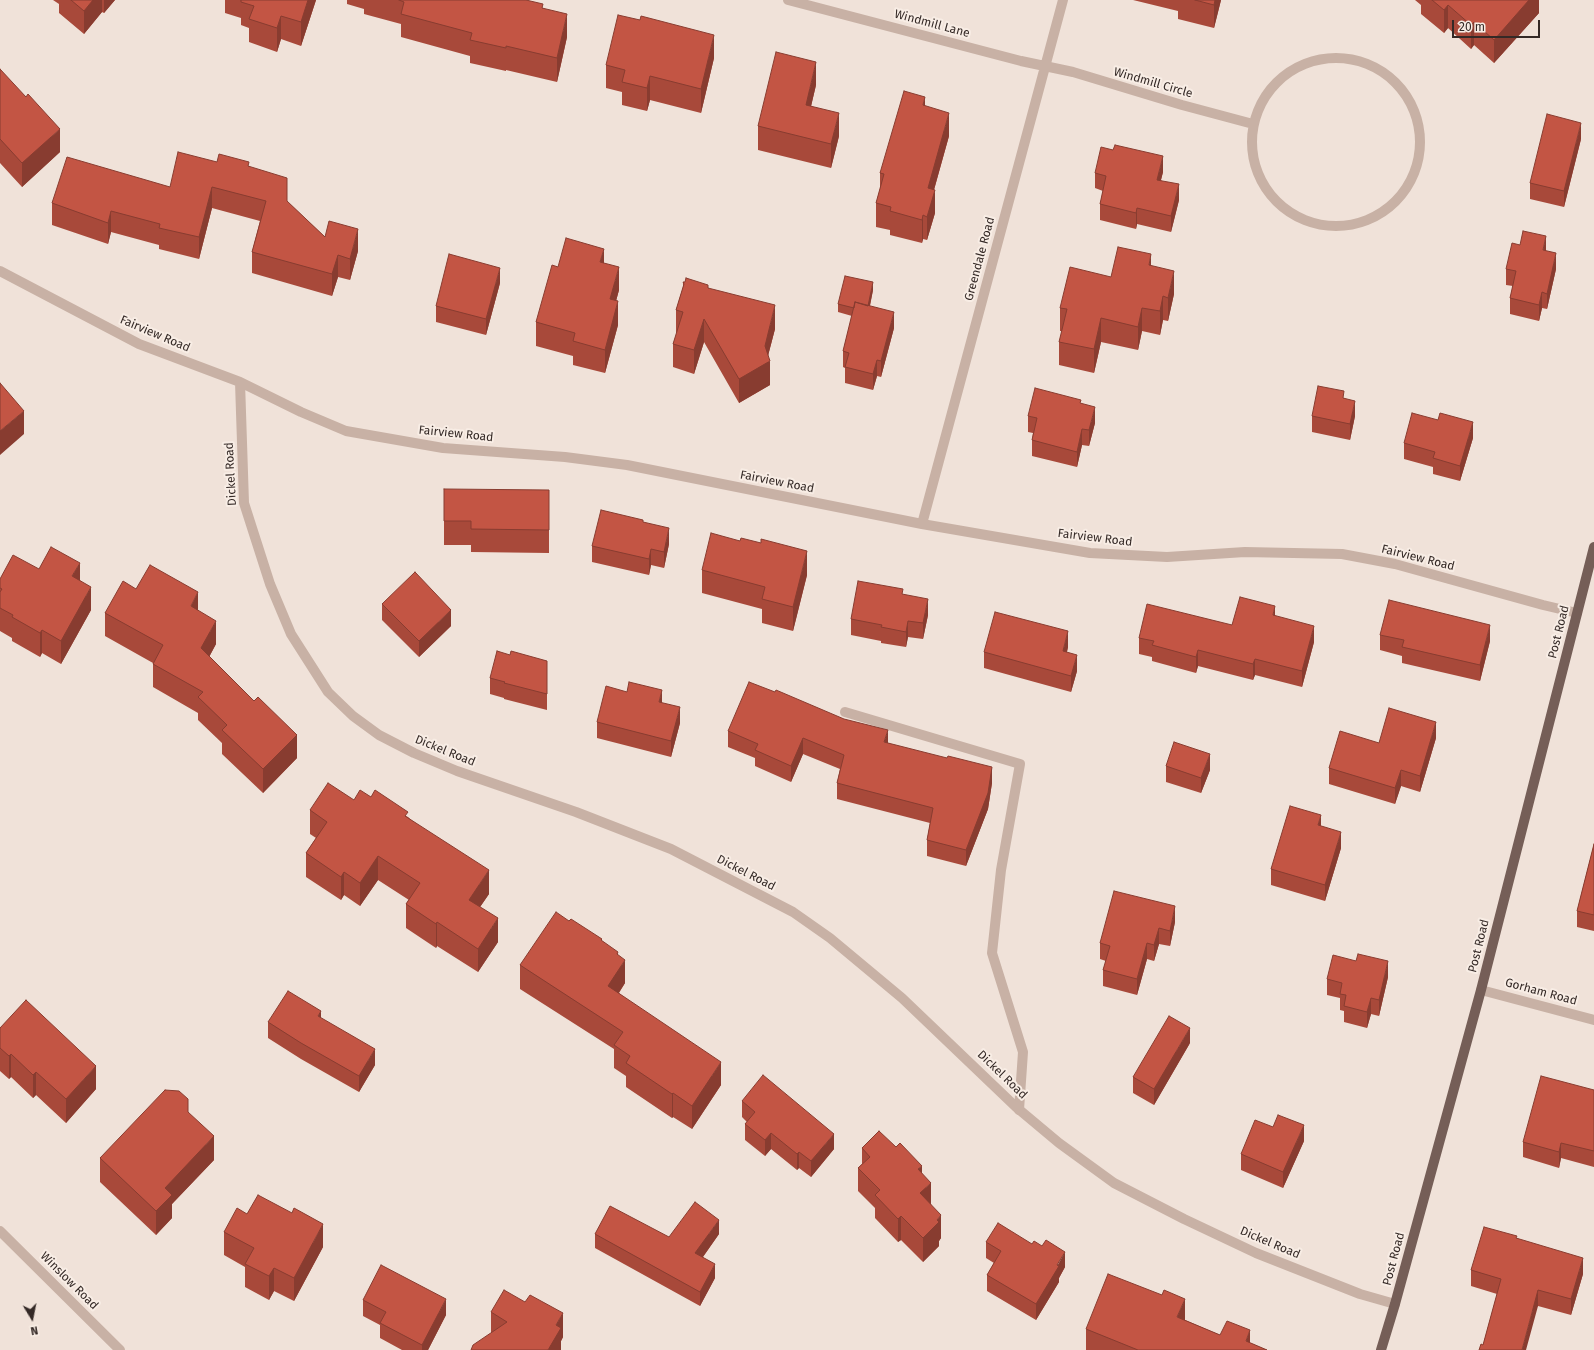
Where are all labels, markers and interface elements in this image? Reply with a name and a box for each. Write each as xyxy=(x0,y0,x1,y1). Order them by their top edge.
street label: Windmill Lane xyxy=(893,7,971,41)
scale bar xyxy=(1454,12,1542,38)
text: 20 m xyxy=(1459,20,1485,34)
street label: Windmill Circle xyxy=(1112,65,1194,101)
street label: Greendale Road xyxy=(962,215,998,303)
street label: Fairview Road xyxy=(118,313,192,355)
street label: Fairview Road xyxy=(418,423,494,445)
street label: Dickel Road xyxy=(222,442,240,506)
street label: Fairview Road xyxy=(739,468,815,496)
street label: Fairview Road xyxy=(1057,526,1133,550)
street label: Fairview Road xyxy=(1380,542,1456,574)
street label: Post Road xyxy=(1545,604,1573,660)
street label: Dickel Road xyxy=(413,732,477,770)
street label: Dickel Road xyxy=(714,852,778,894)
street label: Post Road xyxy=(1465,918,1493,974)
street label: Gorham Road xyxy=(1503,975,1579,1009)
street label: Dickel Road xyxy=(974,1048,1030,1102)
street label: Dickel Road xyxy=(1238,1224,1302,1262)
street label: Post Road xyxy=(1380,1231,1408,1287)
street label: Winslow Road xyxy=(37,1249,101,1313)
north arrow xyxy=(12,1298,52,1338)
text: N xyxy=(29,1323,39,1337)

